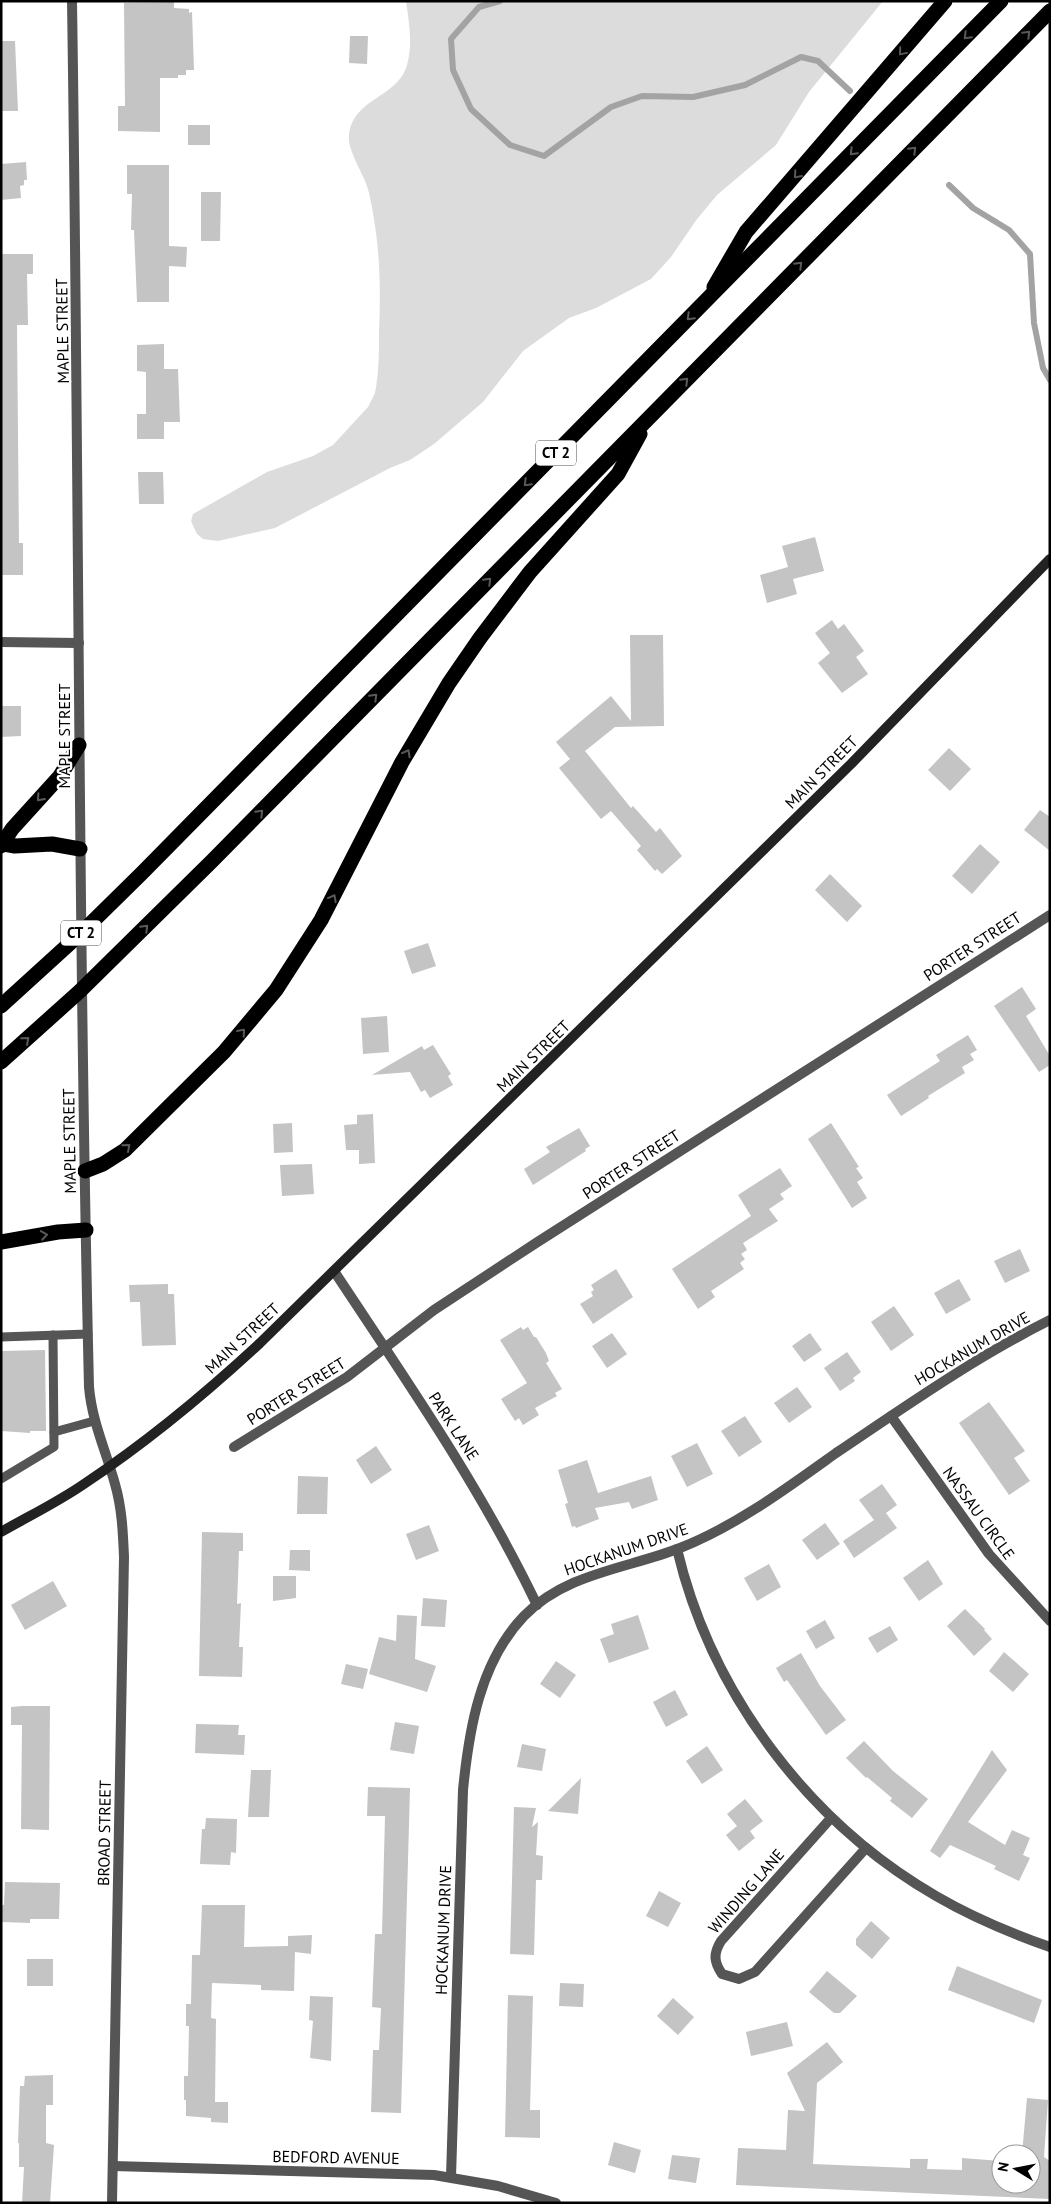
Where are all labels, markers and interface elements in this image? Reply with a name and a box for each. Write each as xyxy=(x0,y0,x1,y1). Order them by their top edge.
one-way arrow xyxy=(964,30,973,39)
one-way arrow xyxy=(1021,31,1030,40)
one-way arrow xyxy=(900,46,908,55)
one-way arrow xyxy=(850,146,859,155)
one-way arrow xyxy=(907,147,916,156)
one-way arrow xyxy=(793,170,802,179)
one-way arrow xyxy=(793,262,802,271)
street label: MAPLE STREET xyxy=(51,278,73,384)
one-way arrow xyxy=(687,312,696,321)
one-way arrow xyxy=(679,378,688,387)
road number: CT 2 xyxy=(536,440,576,466)
one-way arrow xyxy=(523,477,532,486)
one-way arrow xyxy=(482,578,491,587)
street label: MAPLE STREET xyxy=(54,683,74,789)
one-way arrow xyxy=(368,694,377,703)
street label: MAIN STREET xyxy=(780,731,862,813)
one-way arrow xyxy=(401,750,411,759)
one-way arrow xyxy=(37,793,46,802)
one-way arrow xyxy=(254,810,263,819)
one-way arrow xyxy=(327,894,337,903)
street label: PORTER STREET xyxy=(919,907,1025,985)
road number: CT 2 xyxy=(61,920,101,946)
one-way arrow xyxy=(139,925,148,934)
street label: MAIN STREET xyxy=(492,1016,574,1096)
one-way arrow xyxy=(236,1029,245,1038)
one-way arrow xyxy=(21,1037,30,1046)
street label: MAPLE STREET xyxy=(58,1088,80,1194)
street label: PORTER STREET xyxy=(578,1125,684,1203)
one-way arrow xyxy=(121,1144,130,1153)
one-way arrow xyxy=(39,1230,48,1240)
street label: MAIN STREET xyxy=(201,1298,284,1378)
street label: HOCKANUM DRIVE xyxy=(911,1307,1033,1389)
street label: PORTER STREET xyxy=(243,1353,349,1429)
street label: PARK LANE xyxy=(425,1388,483,1464)
street label: NASSAU CIRCLE xyxy=(939,1463,1019,1563)
street label: HOCKANUM DRIVE xyxy=(561,1518,691,1580)
street label: BROAD STREET xyxy=(93,1780,115,1886)
street label: WINDING LANE xyxy=(704,1845,788,1937)
street label: HOCKANUM DRIVE xyxy=(431,1865,455,1995)
north arrow xyxy=(991,2144,1041,2194)
street label: BEDFORD AVENUE xyxy=(272,2146,400,2168)
text: N xyxy=(994,2161,1013,2173)

